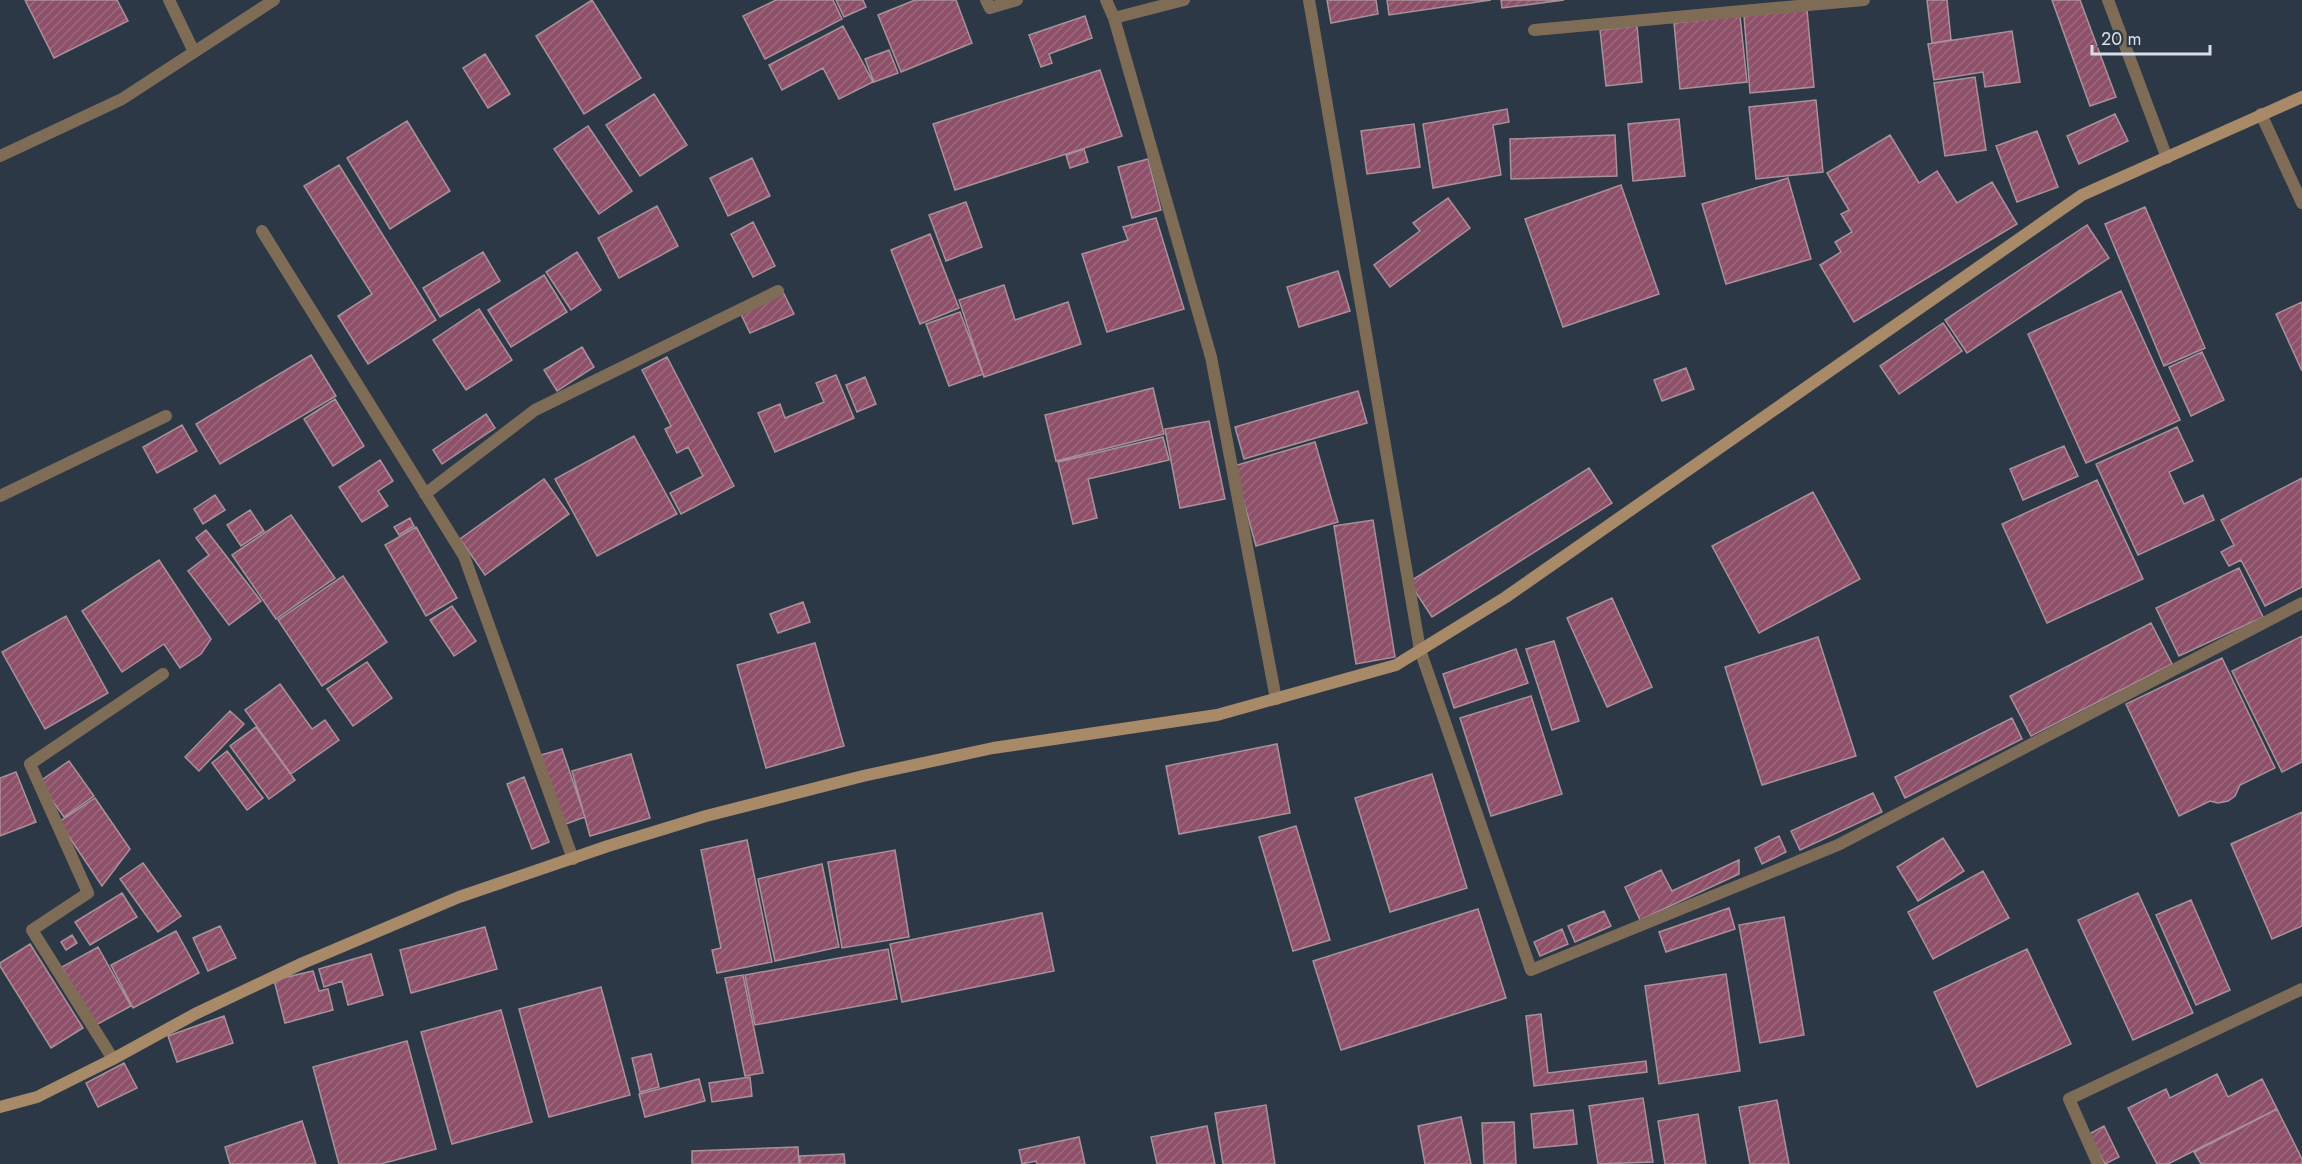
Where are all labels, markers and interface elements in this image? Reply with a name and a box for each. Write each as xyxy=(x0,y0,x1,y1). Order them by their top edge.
scale bar xyxy=(2092,18,2210,56)
text: 20 m xyxy=(2101,26,2141,52)

